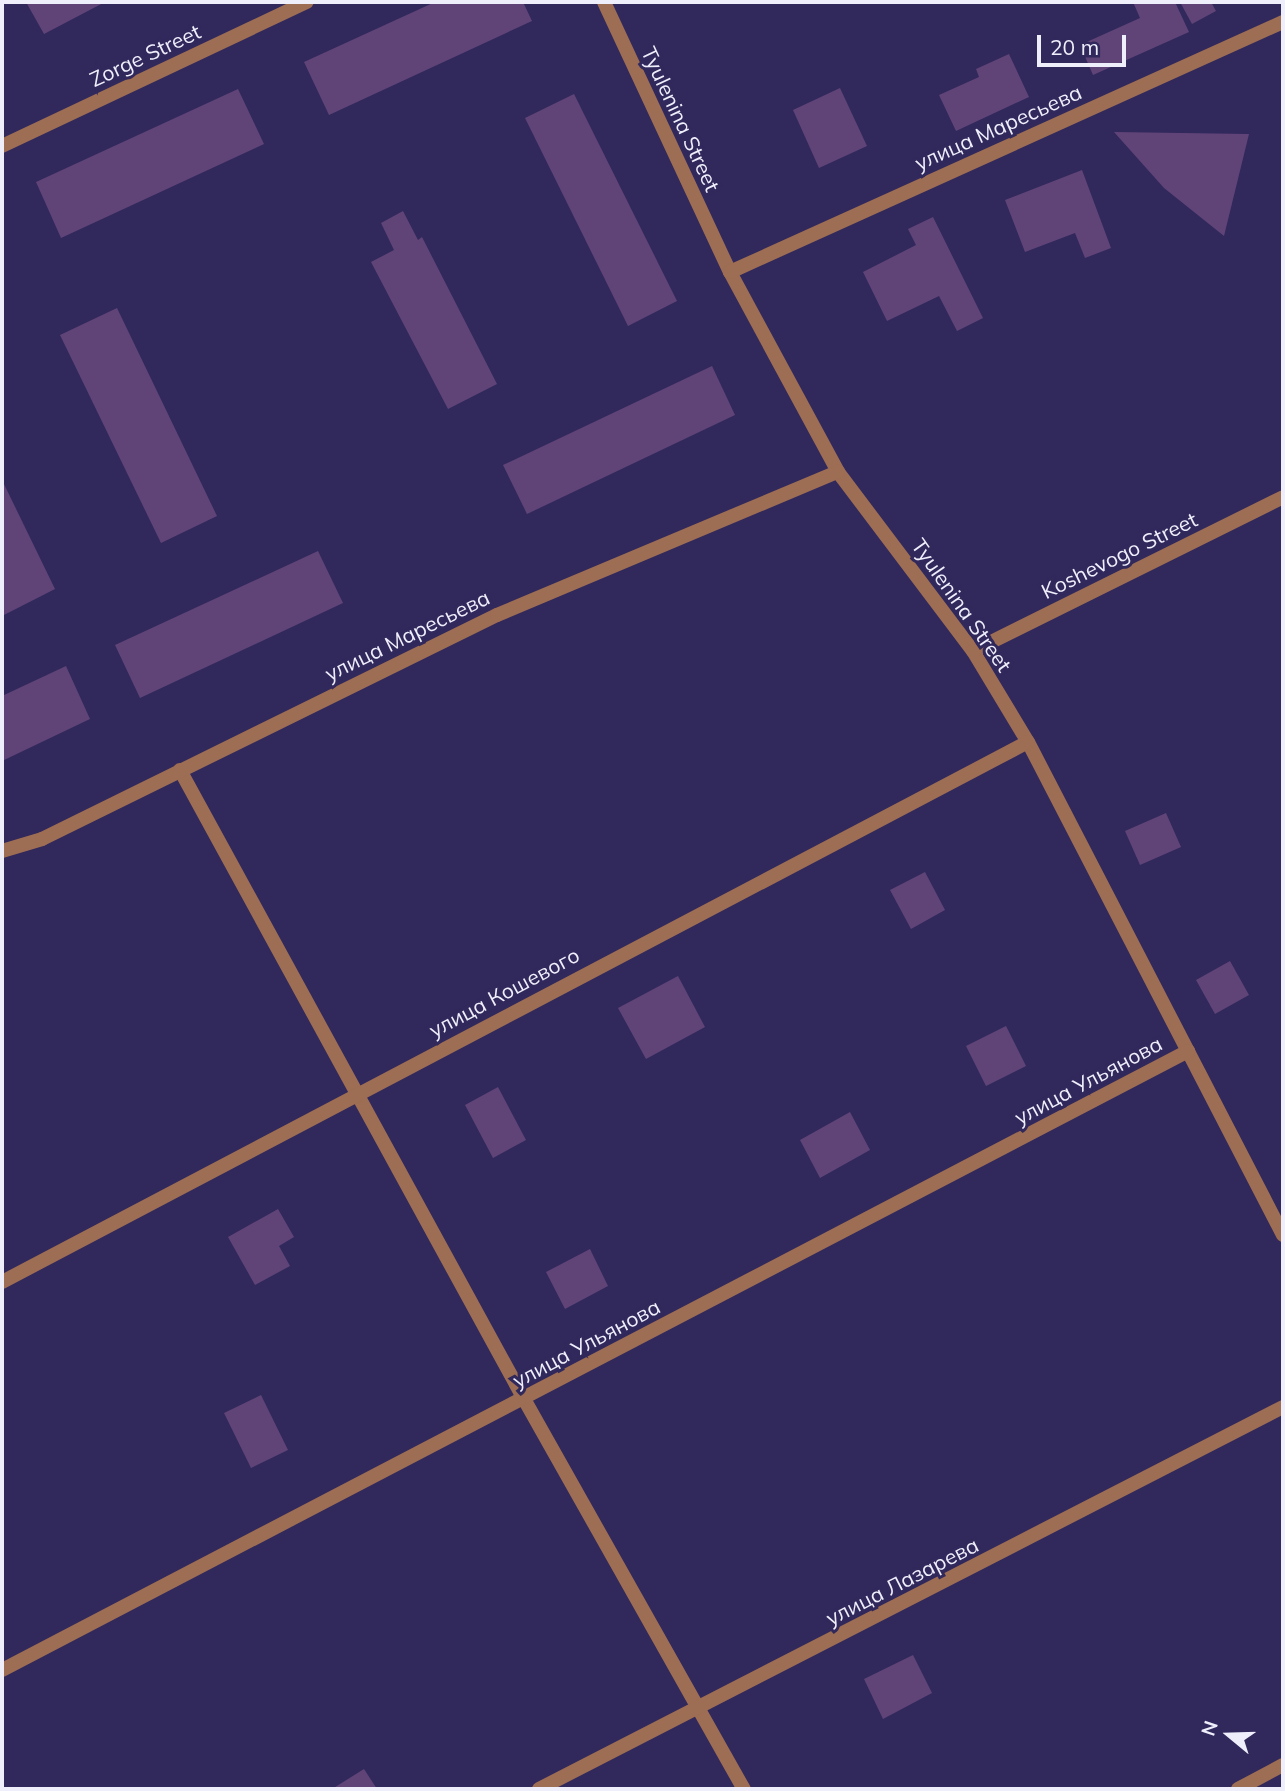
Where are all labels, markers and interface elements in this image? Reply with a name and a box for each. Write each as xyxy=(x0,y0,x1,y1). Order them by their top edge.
street label: Zorge Street xyxy=(86,18,204,92)
scale bar xyxy=(1040,21,1129,65)
text: 20 m xyxy=(1050,34,1099,60)
street label: Tyulenina Street xyxy=(636,43,726,195)
street label: улица Маресьева xyxy=(911,79,1085,175)
street label: Koshevogo Street xyxy=(1037,506,1201,604)
street label: Tyulenina Street xyxy=(907,534,1017,676)
street label: улица Маресьева xyxy=(320,584,494,686)
street label: улица Кошевого xyxy=(424,942,584,1042)
street label: улица Ульянова xyxy=(1010,1030,1166,1130)
street label: улица Ульянова xyxy=(508,1293,664,1393)
street label: улица Лазарева xyxy=(821,1532,983,1630)
north arrow xyxy=(1194,1700,1264,1770)
text: N xyxy=(1195,1717,1223,1739)

